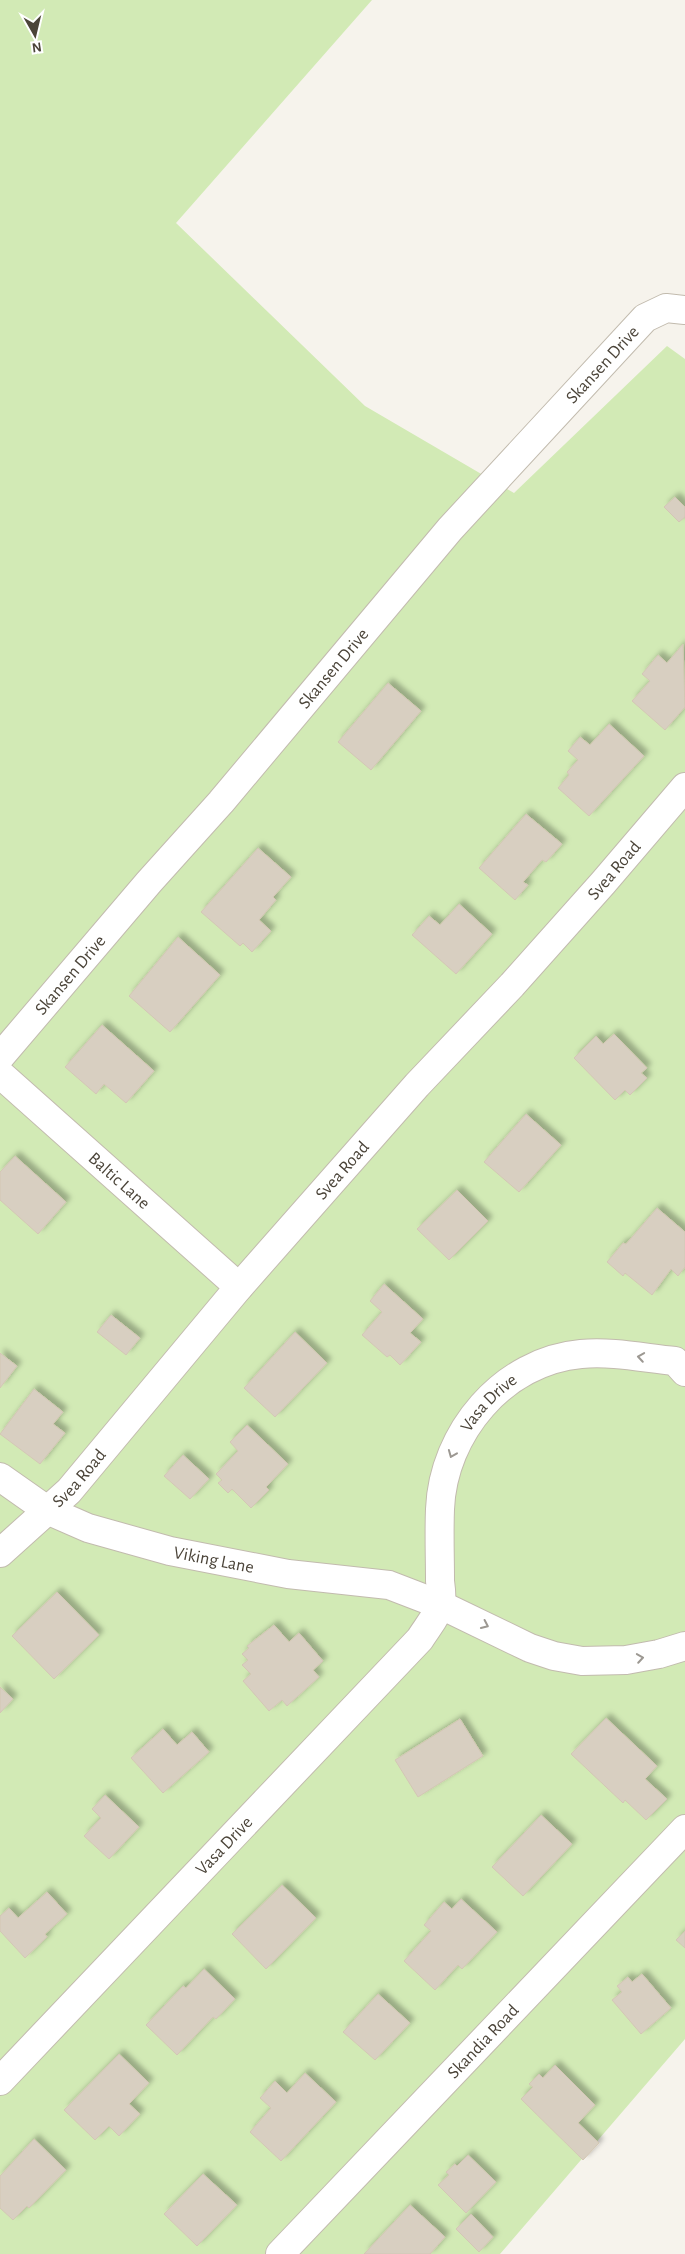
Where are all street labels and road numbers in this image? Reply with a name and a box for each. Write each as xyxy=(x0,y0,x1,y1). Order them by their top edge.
street label: Skansen Drive xyxy=(563,323,643,407)
street label: Skansen Drive xyxy=(295,625,372,712)
street label: Svea Road xyxy=(585,838,645,904)
street label: Skansen Drive xyxy=(32,932,110,1019)
street label: Svea Road xyxy=(312,1138,373,1203)
street label: Baltic Lane xyxy=(85,1149,153,1213)
street label: Vasa Drive xyxy=(458,1371,520,1435)
street label: Svea Road xyxy=(49,1446,110,1511)
street label: Viking Lane xyxy=(172,1544,255,1577)
street label: Vasa Drive xyxy=(193,1813,256,1879)
street label: Skandia Road xyxy=(444,2001,523,2082)

